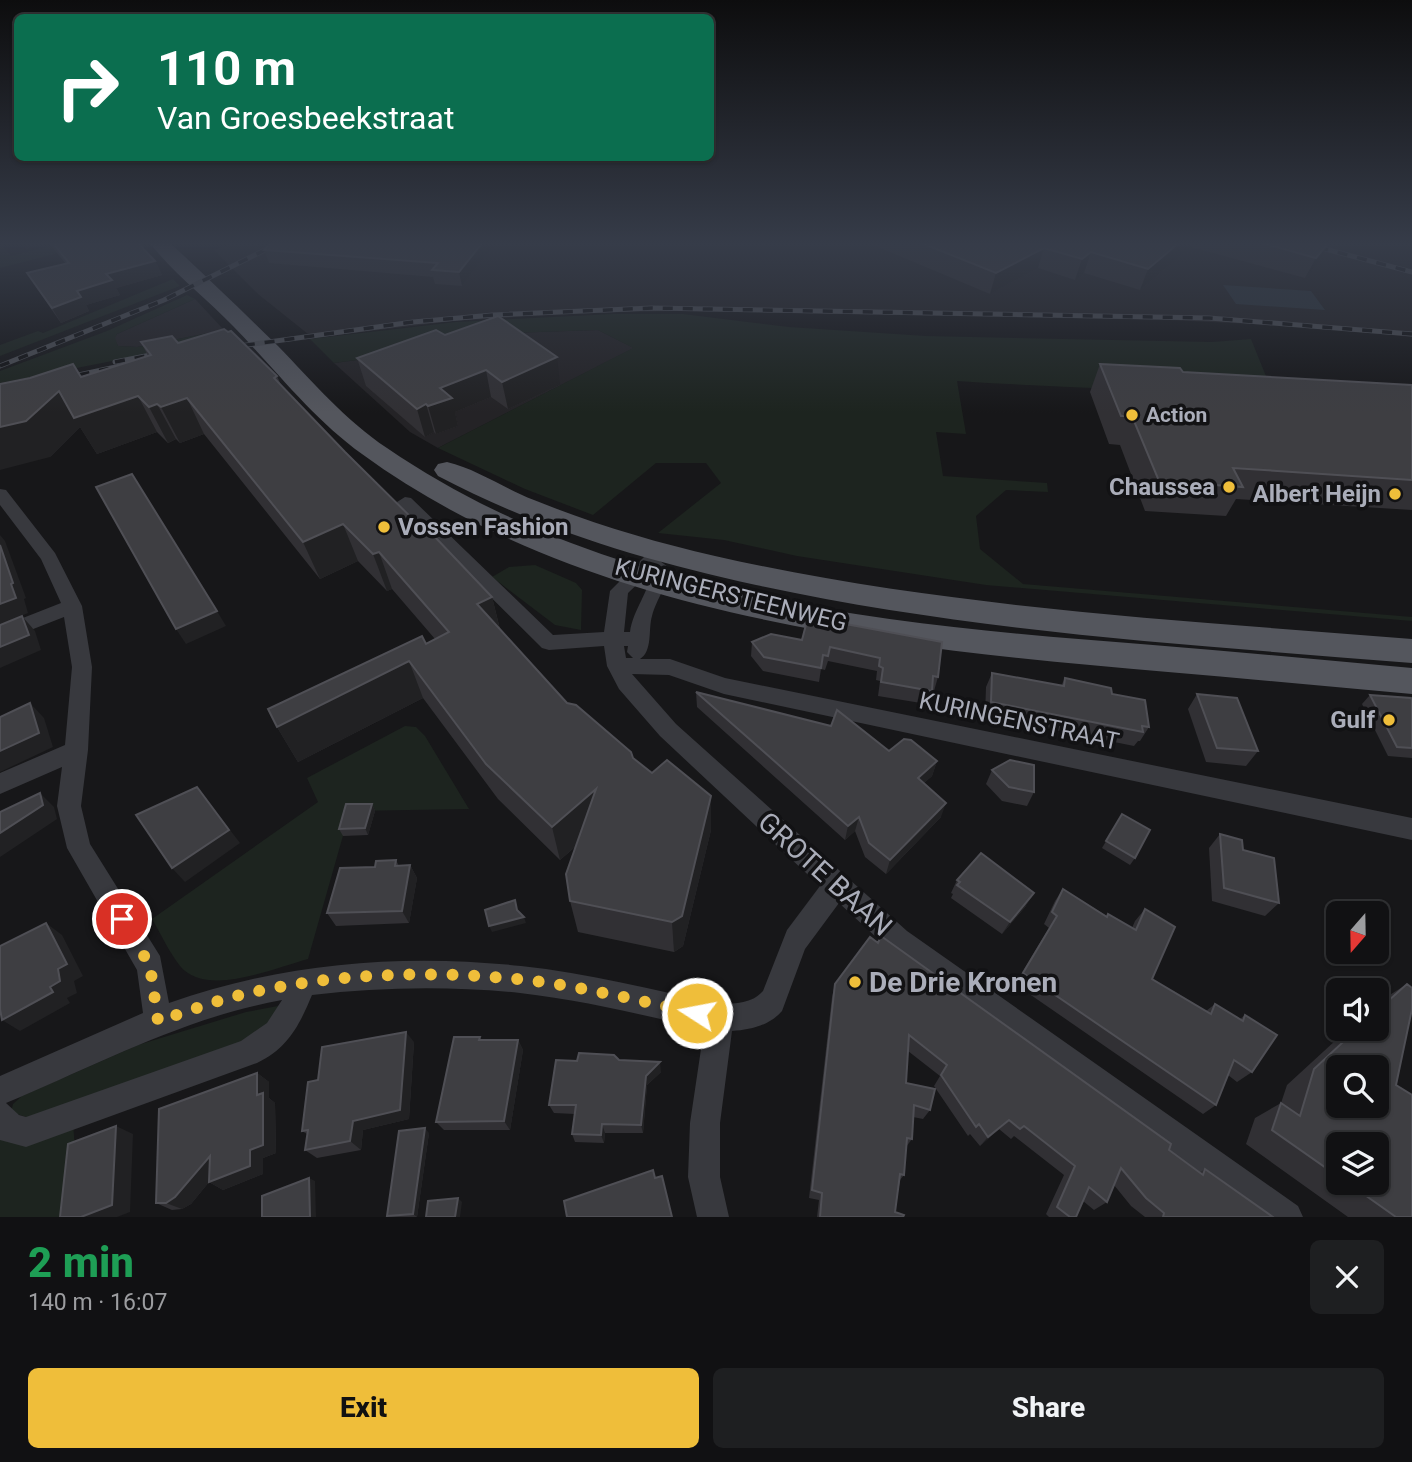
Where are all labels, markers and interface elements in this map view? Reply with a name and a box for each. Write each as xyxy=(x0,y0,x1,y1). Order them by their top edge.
text: 110 m xyxy=(157,40,296,97)
icon: right xyxy=(42,42,133,133)
text: Van Groesbeekstraat xyxy=(157,99,454,137)
place label: Action xyxy=(1146,403,1207,427)
marker: Action xyxy=(1124,407,1140,423)
place label: Chaussea xyxy=(1109,473,1215,501)
marker: Chaussea xyxy=(1221,479,1237,495)
place label: Albert Heijn xyxy=(1253,480,1381,508)
marker: Albert Heijn xyxy=(1387,486,1403,502)
place label: Vossen Fashion xyxy=(398,513,568,541)
marker: Vossen Fashion xyxy=(376,519,392,535)
street label: KURINGERSTEENWEG xyxy=(612,553,850,637)
street label: KURINGENSTRAAT xyxy=(916,686,1122,756)
place label: Gulf xyxy=(1330,706,1375,734)
marker: Gulf xyxy=(1381,712,1397,728)
street label: GROTE BAAN xyxy=(751,805,899,943)
pin xyxy=(92,889,152,949)
icon: arrive xyxy=(103,900,141,938)
north arrow xyxy=(1326,901,1390,964)
map controls xyxy=(1326,901,1389,1195)
place label: De Drie Kronen xyxy=(869,966,1057,999)
marker: De Drie Kronen xyxy=(847,974,863,990)
position arrow xyxy=(660,976,734,1050)
button: sound xyxy=(1326,978,1389,1041)
button: search xyxy=(1326,1055,1389,1118)
button: layers xyxy=(1326,1132,1389,1195)
text: 2 min xyxy=(28,1238,134,1287)
button: close xyxy=(1310,1240,1384,1314)
text: 140 m · 16:07 xyxy=(28,1289,167,1316)
button: Exit xyxy=(28,1368,699,1448)
button: Share xyxy=(713,1368,1384,1448)

